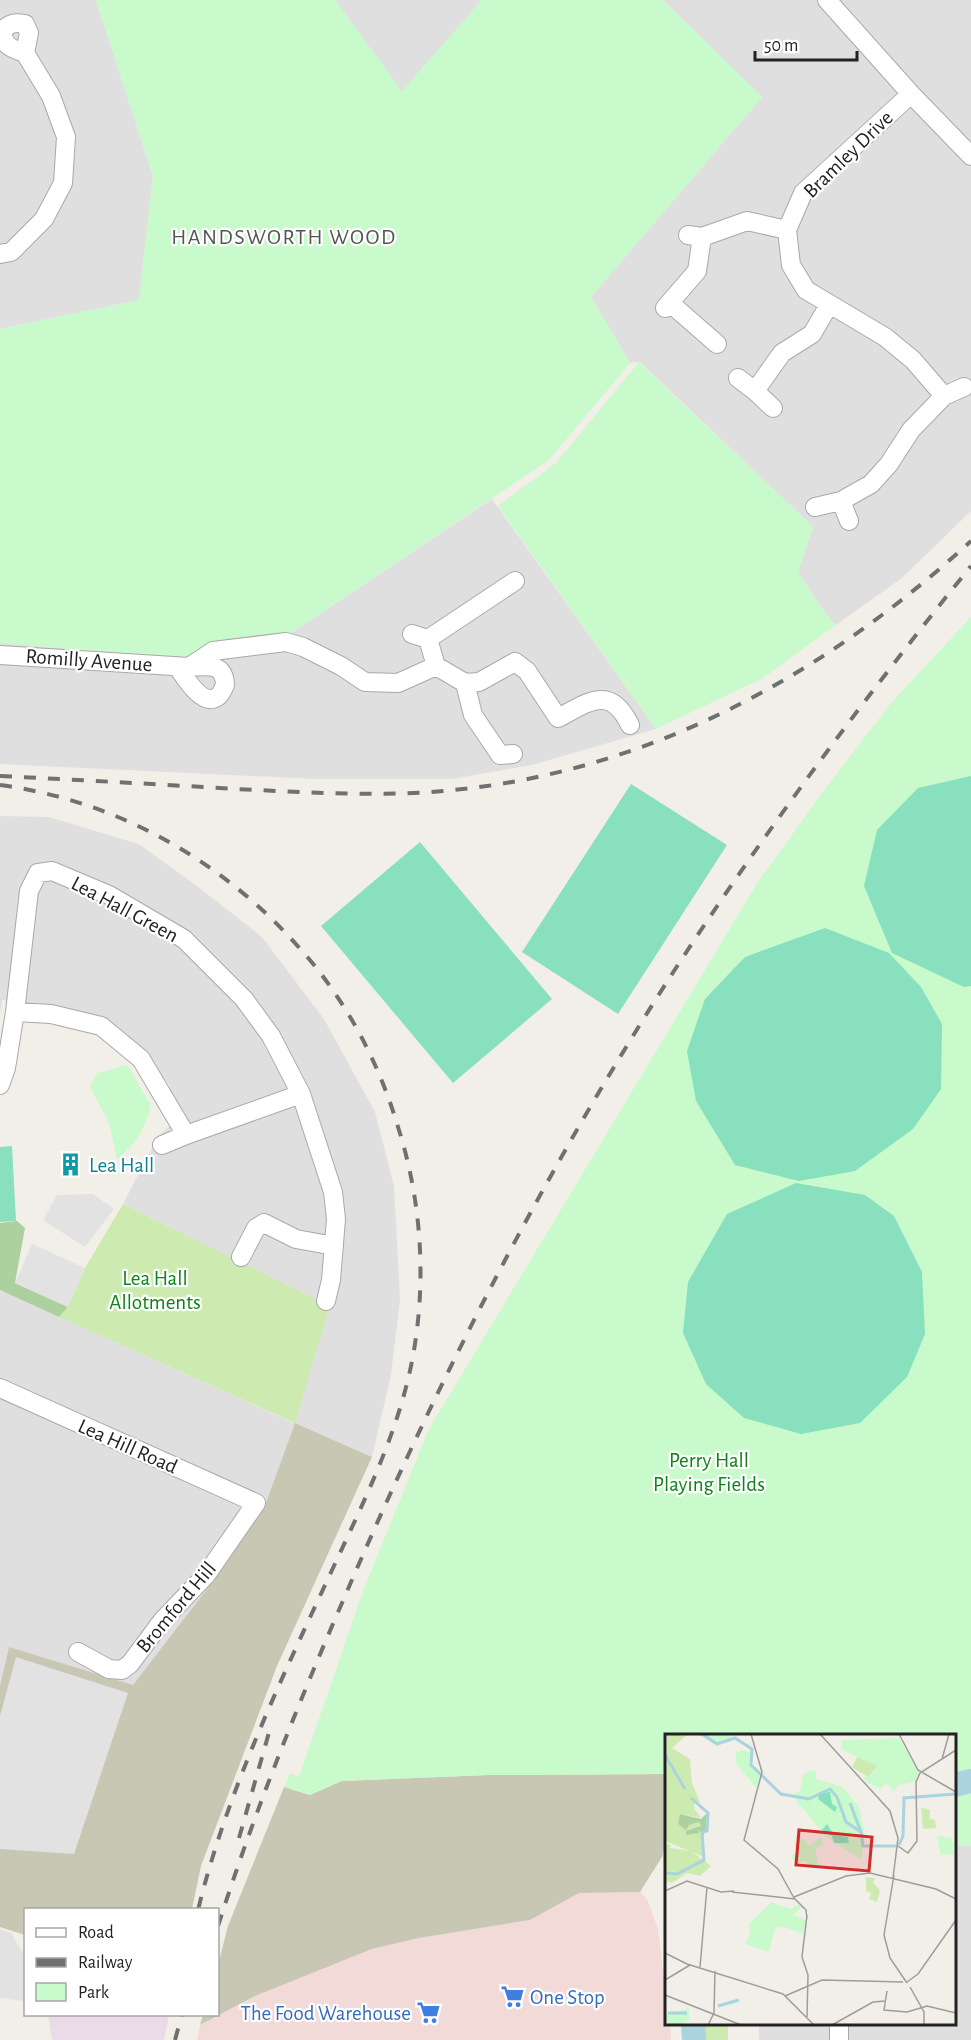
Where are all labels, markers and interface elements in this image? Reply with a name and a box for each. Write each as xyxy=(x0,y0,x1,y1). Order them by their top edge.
scale bar xyxy=(755,24,857,62)
text: 50 m xyxy=(764,37,798,55)
street label: Bramley Drive xyxy=(800,107,897,202)
district label: HANDSWORTH WOOD xyxy=(171,226,397,248)
street label: Romilly Avenue xyxy=(25,646,153,675)
street label: Lea Hall Green xyxy=(68,872,182,946)
building icon: Lea Hall xyxy=(58,1152,84,1178)
place label: Lea Hall xyxy=(89,1155,154,1176)
park label: Lea Hall Allotments xyxy=(109,1268,201,1313)
street label: Lea Hill Road xyxy=(75,1415,181,1478)
park label: Perry Hall Playing Fields xyxy=(653,1450,765,1495)
street label: Bromford Hill xyxy=(132,1558,220,1657)
inset map xyxy=(665,1734,956,2025)
legend xyxy=(24,1908,219,2016)
text: Road xyxy=(78,1924,114,1942)
text: Railway xyxy=(78,1954,133,1972)
text: Park xyxy=(78,1984,110,2002)
supermarket icon: One Stop xyxy=(499,1984,525,2010)
place label: One Stop xyxy=(530,1987,605,2008)
supermarket icon: The Food Warehouse xyxy=(416,2000,442,2026)
place label: The Food Warehouse xyxy=(241,2003,411,2024)

